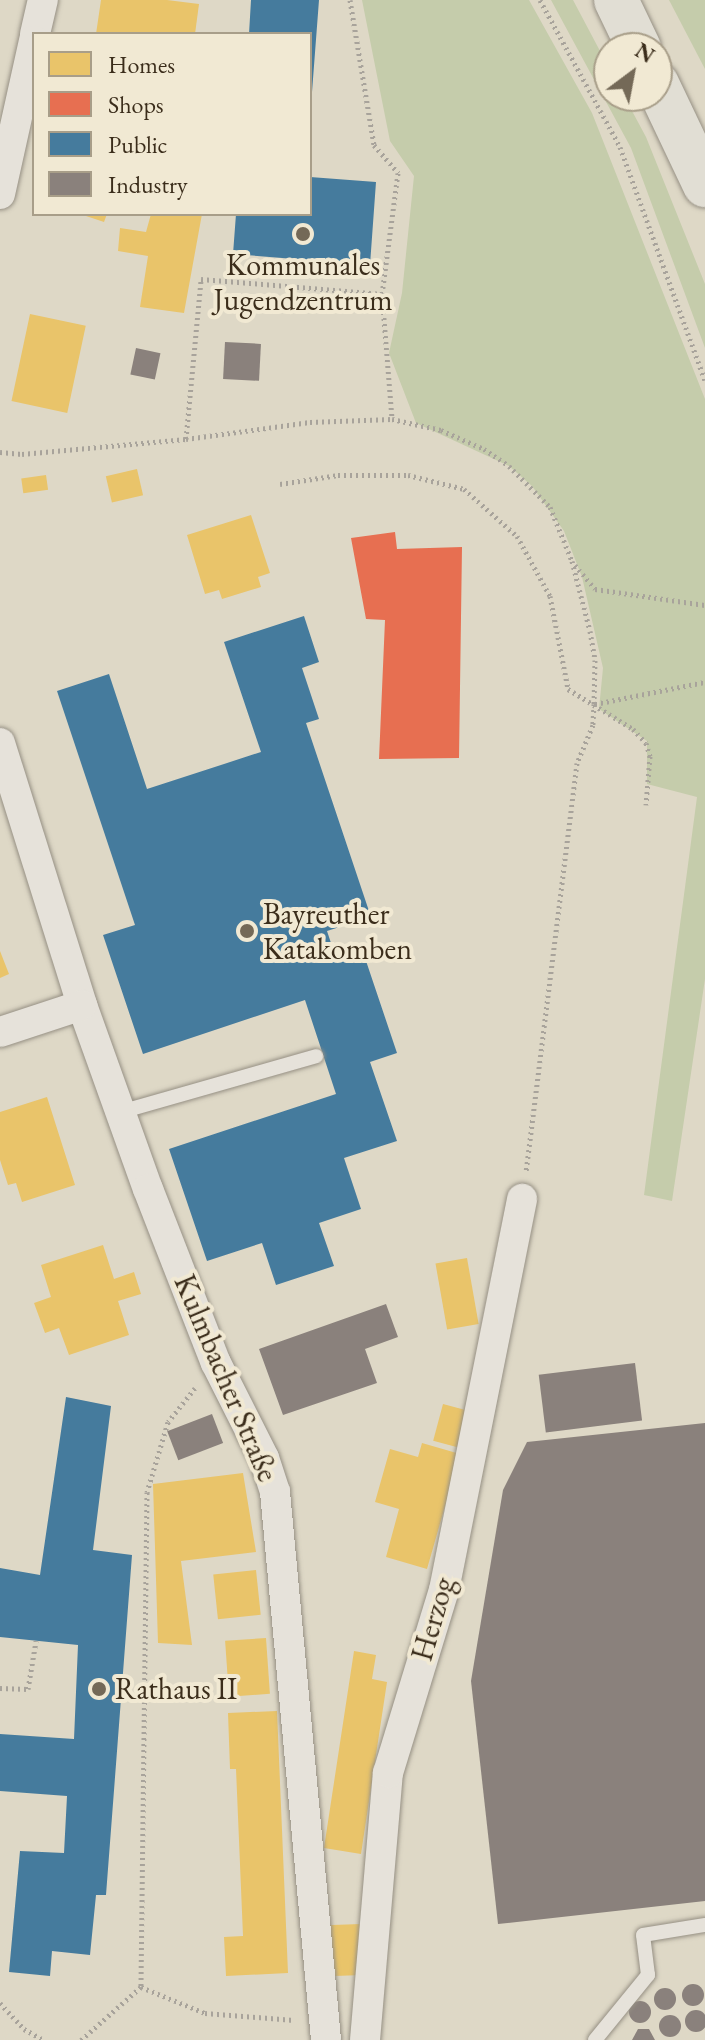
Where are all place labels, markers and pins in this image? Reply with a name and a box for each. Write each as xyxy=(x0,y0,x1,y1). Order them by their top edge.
marker: Kommunales Jugendzentrum xyxy=(294,225,312,243)
place label: Kommunales Jugendzentrum xyxy=(213,247,393,318)
place label: Bayreuther Katakomben xyxy=(263,896,412,966)
marker: Bayreuther Katakomben xyxy=(238,922,256,940)
place label: Rathaus II xyxy=(115,1671,237,1707)
marker: Rathaus II xyxy=(90,1680,108,1698)

